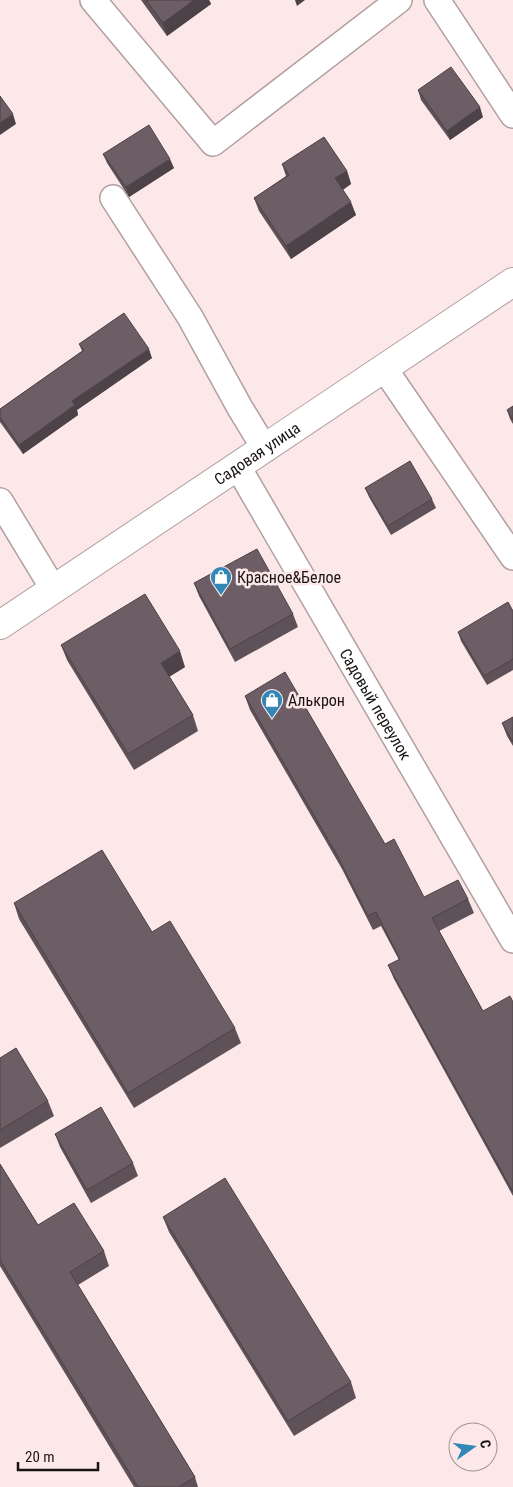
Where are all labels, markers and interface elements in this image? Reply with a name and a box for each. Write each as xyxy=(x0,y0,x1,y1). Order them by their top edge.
street label: Садовая улица xyxy=(210,418,303,489)
shop icon: Красное&Белое xyxy=(209,565,233,596)
place label: Красное&Белое xyxy=(237,568,341,587)
street label: Садовый переулок xyxy=(336,645,416,763)
shop icon: Алькрон xyxy=(260,688,284,719)
place label: Алькрон xyxy=(288,691,345,710)
north arrow xyxy=(448,1422,498,1472)
text: С xyxy=(477,1438,494,1450)
scale bar xyxy=(18,1440,98,1472)
text: 20 m xyxy=(25,1448,55,1466)

